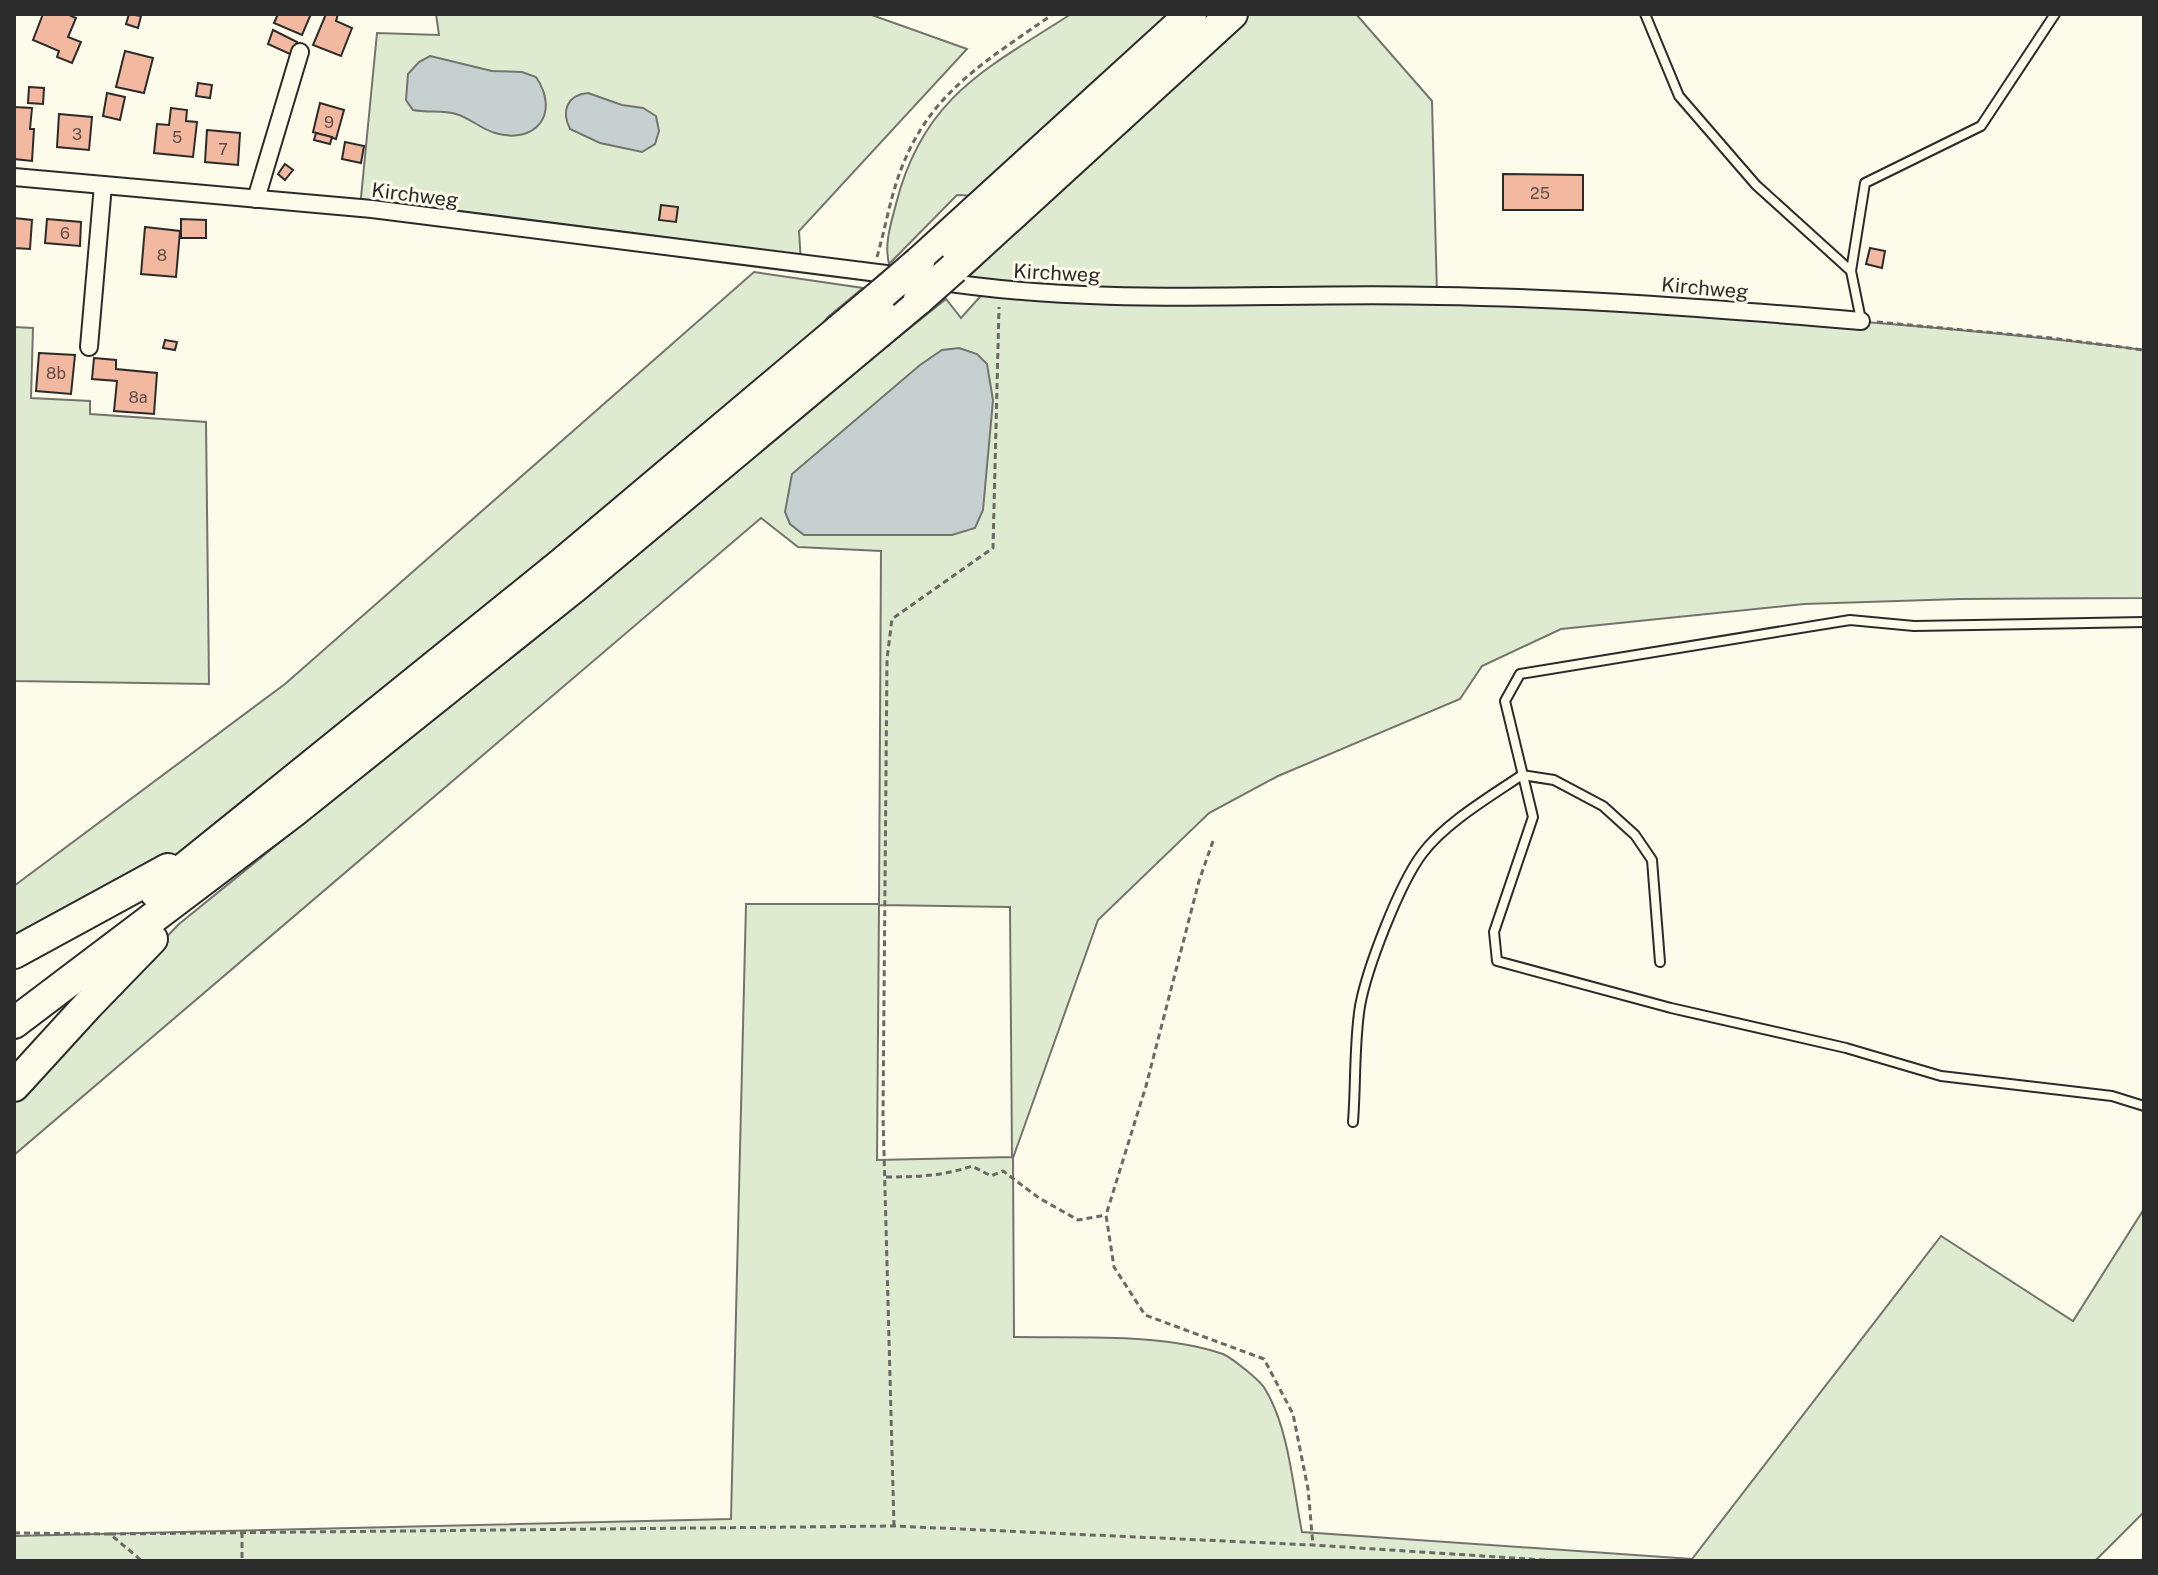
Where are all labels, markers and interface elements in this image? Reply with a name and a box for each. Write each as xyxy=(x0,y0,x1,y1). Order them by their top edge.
house number: 9 xyxy=(324,113,334,132)
house number: 3 xyxy=(72,125,82,144)
house number: 5 xyxy=(172,128,182,147)
house number: 7 xyxy=(218,140,228,159)
street label: Kirchweg xyxy=(370,178,460,212)
house number: 25 xyxy=(1530,184,1550,203)
house number: 6 xyxy=(60,224,70,243)
house number: 8 xyxy=(157,246,167,265)
street label: Kirchweg xyxy=(1013,259,1101,287)
street label: Kirchweg xyxy=(1660,272,1750,304)
house number: 8b xyxy=(46,364,66,383)
house number: 8a xyxy=(128,388,148,407)

